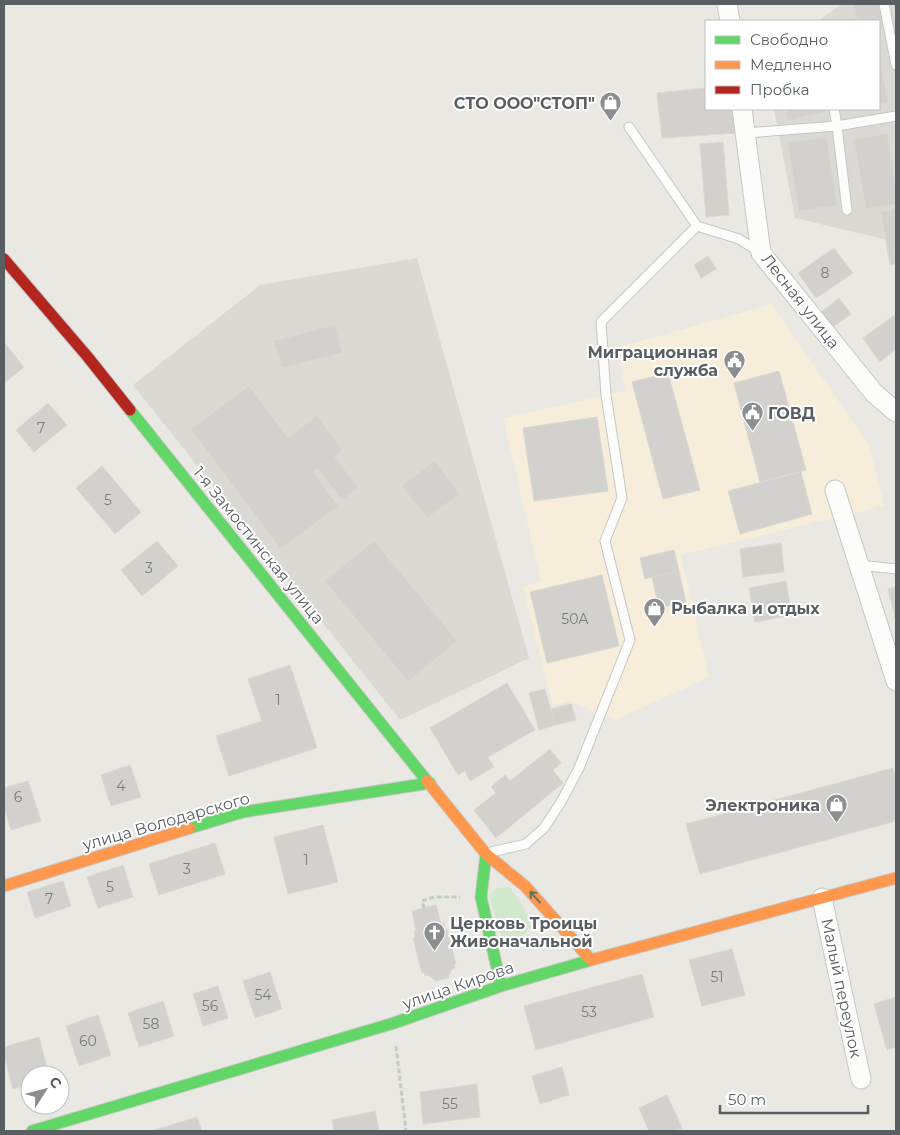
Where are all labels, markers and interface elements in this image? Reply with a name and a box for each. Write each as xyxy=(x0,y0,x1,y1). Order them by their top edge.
legend xyxy=(705,20,880,110)
text: Свободно xyxy=(750,30,828,49)
text: Медленно xyxy=(750,55,832,74)
text: Пробка xyxy=(750,80,809,99)
shop icon: СТО ООО"СТОП" xyxy=(599,91,623,122)
place label: СТО ООО"СТОП" xyxy=(454,94,595,113)
street label: Лесная улица xyxy=(758,250,844,353)
house number: 8 xyxy=(821,264,830,282)
place label: Миграционная служба xyxy=(587,343,718,380)
public building icon: Миграционная служба xyxy=(722,349,746,380)
public building icon: ГОВД xyxy=(740,401,764,432)
place label: ГОВД xyxy=(768,404,815,423)
house number: 7 xyxy=(37,419,45,437)
street label: 1-я Замостинская улица xyxy=(189,463,328,628)
house number: 5 xyxy=(104,491,112,509)
house number: 3 xyxy=(145,559,153,577)
shop icon: Рыбалка и отдых xyxy=(643,596,667,627)
place label: Рыбалка и отдых xyxy=(671,599,820,618)
house number: 50А xyxy=(561,610,589,628)
house number: 1 xyxy=(275,691,281,709)
house number: 4 xyxy=(116,777,126,795)
house number: 6 xyxy=(14,788,23,806)
street label: улица Володарского xyxy=(79,789,252,855)
shop icon: Электроника xyxy=(824,793,848,824)
place label: Электроника xyxy=(705,796,820,815)
house number: 1 xyxy=(303,851,309,869)
house number: 3 xyxy=(183,860,191,878)
house number: 5 xyxy=(106,878,114,896)
house number: 7 xyxy=(45,890,53,908)
one-way arrow xyxy=(529,891,541,904)
place label: Церковь Троицы Живоначальной xyxy=(450,914,597,951)
street label: Малый переулок xyxy=(817,917,866,1060)
church icon: Церковь Троицы Живоначальной xyxy=(422,920,446,951)
street label: улица Кирова xyxy=(399,958,516,1014)
house number: 51 xyxy=(711,968,723,986)
house number: 54 xyxy=(254,986,272,1004)
house number: 56 xyxy=(202,997,219,1015)
house number: 53 xyxy=(581,1003,597,1021)
house number: 58 xyxy=(143,1015,159,1033)
house number: 60 xyxy=(79,1032,97,1050)
north arrow xyxy=(20,1065,70,1115)
text: С xyxy=(45,1073,66,1092)
scale bar xyxy=(720,1082,868,1114)
text: 50 m xyxy=(728,1090,766,1109)
house number: 55 xyxy=(442,1095,458,1113)

